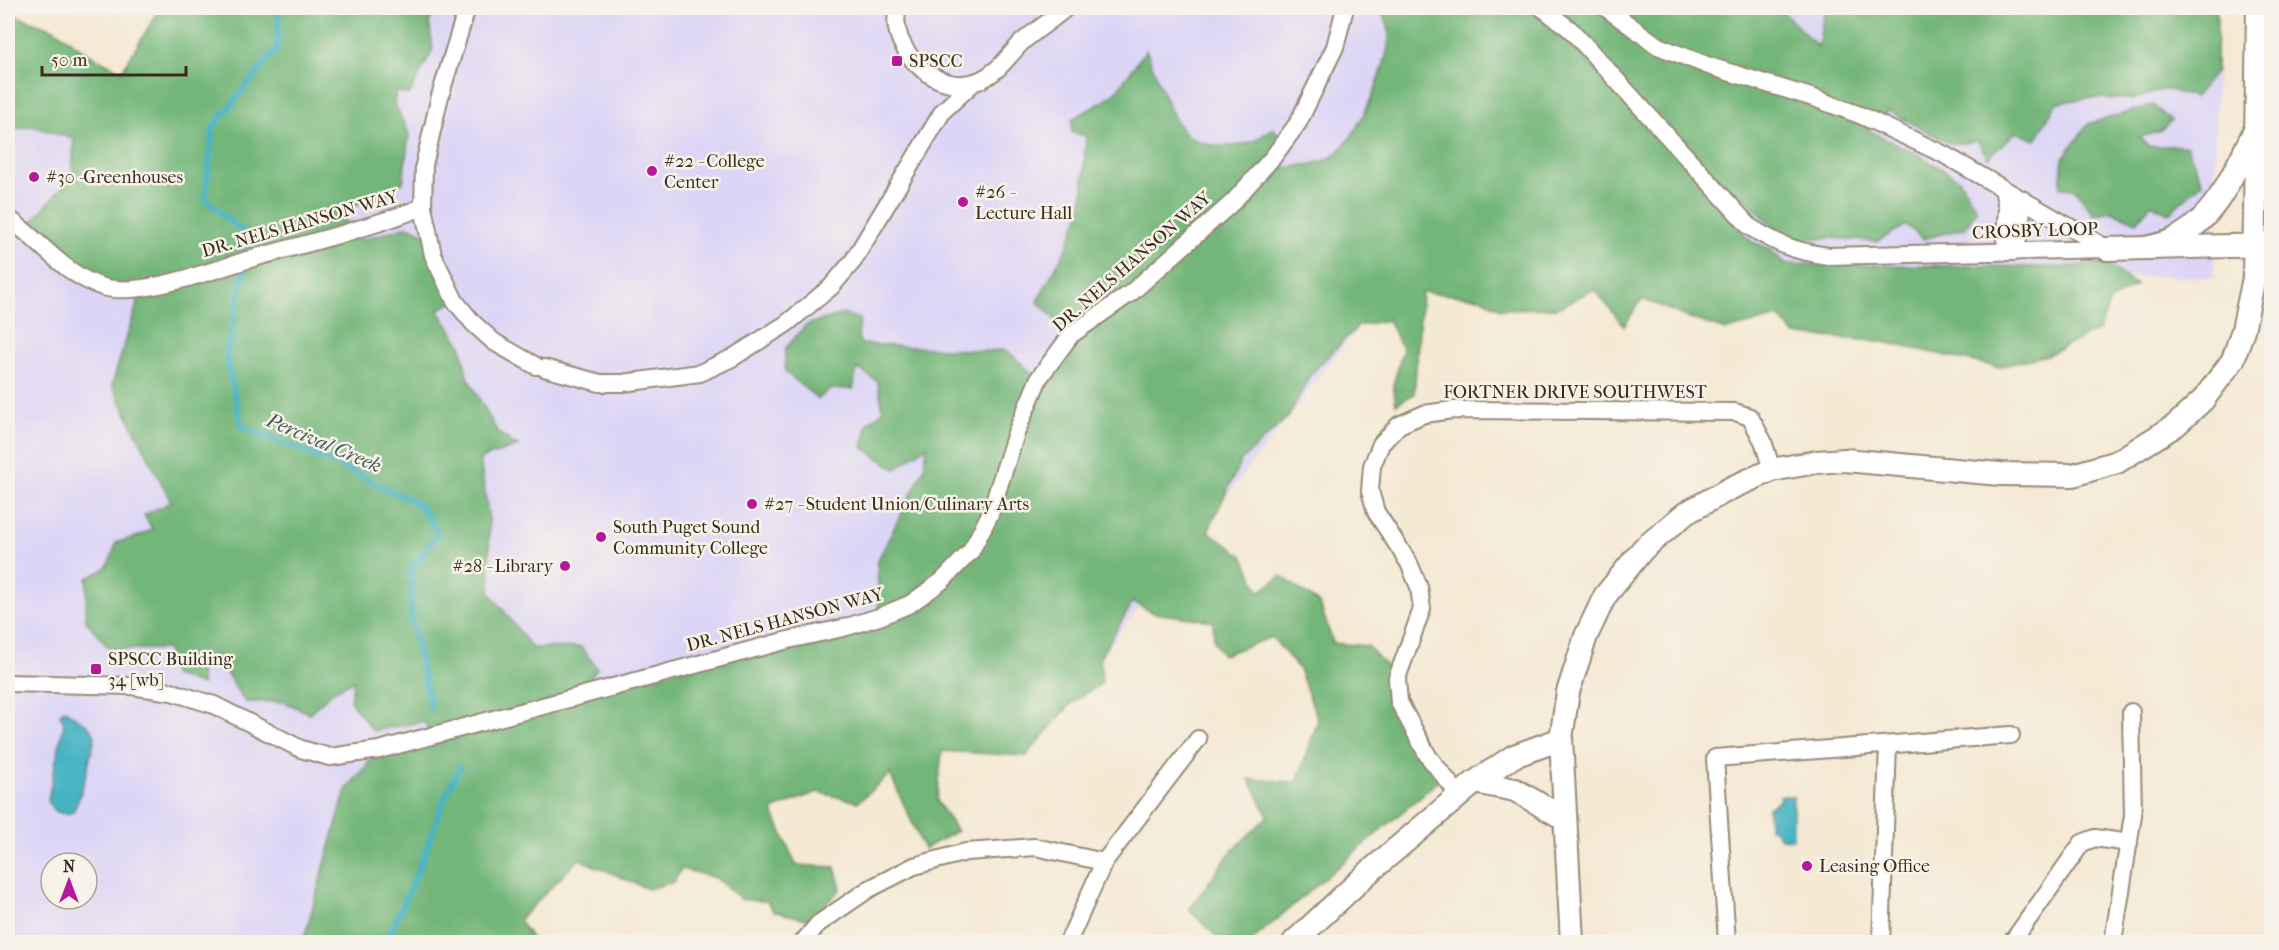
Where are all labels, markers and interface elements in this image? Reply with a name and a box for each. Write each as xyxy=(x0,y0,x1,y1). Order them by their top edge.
scale bar xyxy=(42,39,186,77)
text: 50 m xyxy=(51,50,88,71)
place label: SPSCC xyxy=(909,51,963,72)
marker: SPSCC xyxy=(890,54,904,68)
place label: #22 - College Center xyxy=(664,151,765,193)
marker: #22 - College Center xyxy=(645,164,659,178)
place label: #30 -Greenhouses xyxy=(46,167,183,188)
marker: #30 -Greenhouses xyxy=(27,170,41,184)
place label: #26 - Lecture Hall xyxy=(975,182,1072,224)
street label: DR. NELS HANSON WAY xyxy=(199,186,401,262)
street label: DR. NELS HANSON WAY xyxy=(1048,187,1216,337)
marker: #26 - Lecture Hall xyxy=(956,195,970,209)
street label: CROSBY LOOP xyxy=(1972,218,2098,244)
street label: FORTNER DRIVE SOUTHWEST xyxy=(1443,382,1708,403)
water label: Percival Creek xyxy=(262,408,385,478)
place label: #27 - Student Union/Culinary Arts xyxy=(764,494,1030,515)
marker: #27 - Student Union/Culinary Arts xyxy=(745,497,759,511)
place label: South Puget Sound Community College xyxy=(613,517,768,559)
marker: South Puget Sound Community College xyxy=(594,530,608,544)
place label: #28 - Library xyxy=(452,556,554,577)
marker: #28 - Library xyxy=(558,559,572,573)
street label: DR. NELS HANSON WAY xyxy=(684,583,887,656)
place label: SPSCC Building 34 [wb] xyxy=(108,649,233,691)
marker: SPSCC Building 34 [wb] xyxy=(89,662,103,676)
north arrow xyxy=(39,851,99,911)
place label: Leasing Office xyxy=(1819,856,1930,877)
text: N xyxy=(63,857,76,876)
marker: Leasing Office xyxy=(1800,859,1814,873)

